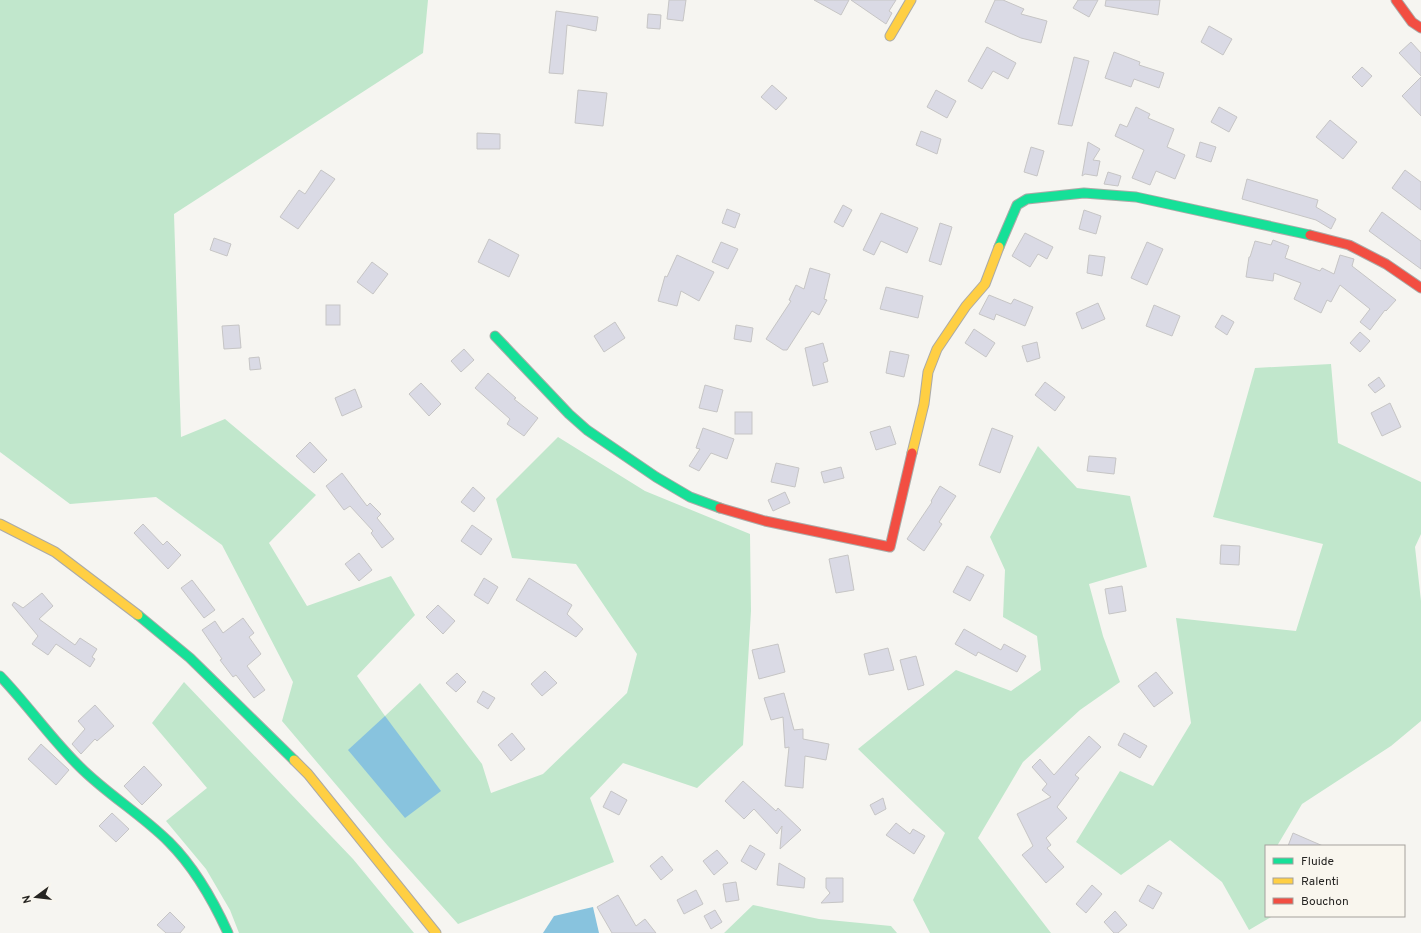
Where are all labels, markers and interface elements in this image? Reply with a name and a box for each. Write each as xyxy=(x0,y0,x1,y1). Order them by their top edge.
legend xyxy=(1265,845,1405,917)
text: Fluide xyxy=(1301,854,1334,870)
text: Ralenti xyxy=(1301,874,1339,890)
north arrow xyxy=(16,877,56,917)
text: N xyxy=(20,894,35,905)
text: Bouchon xyxy=(1301,894,1349,910)

